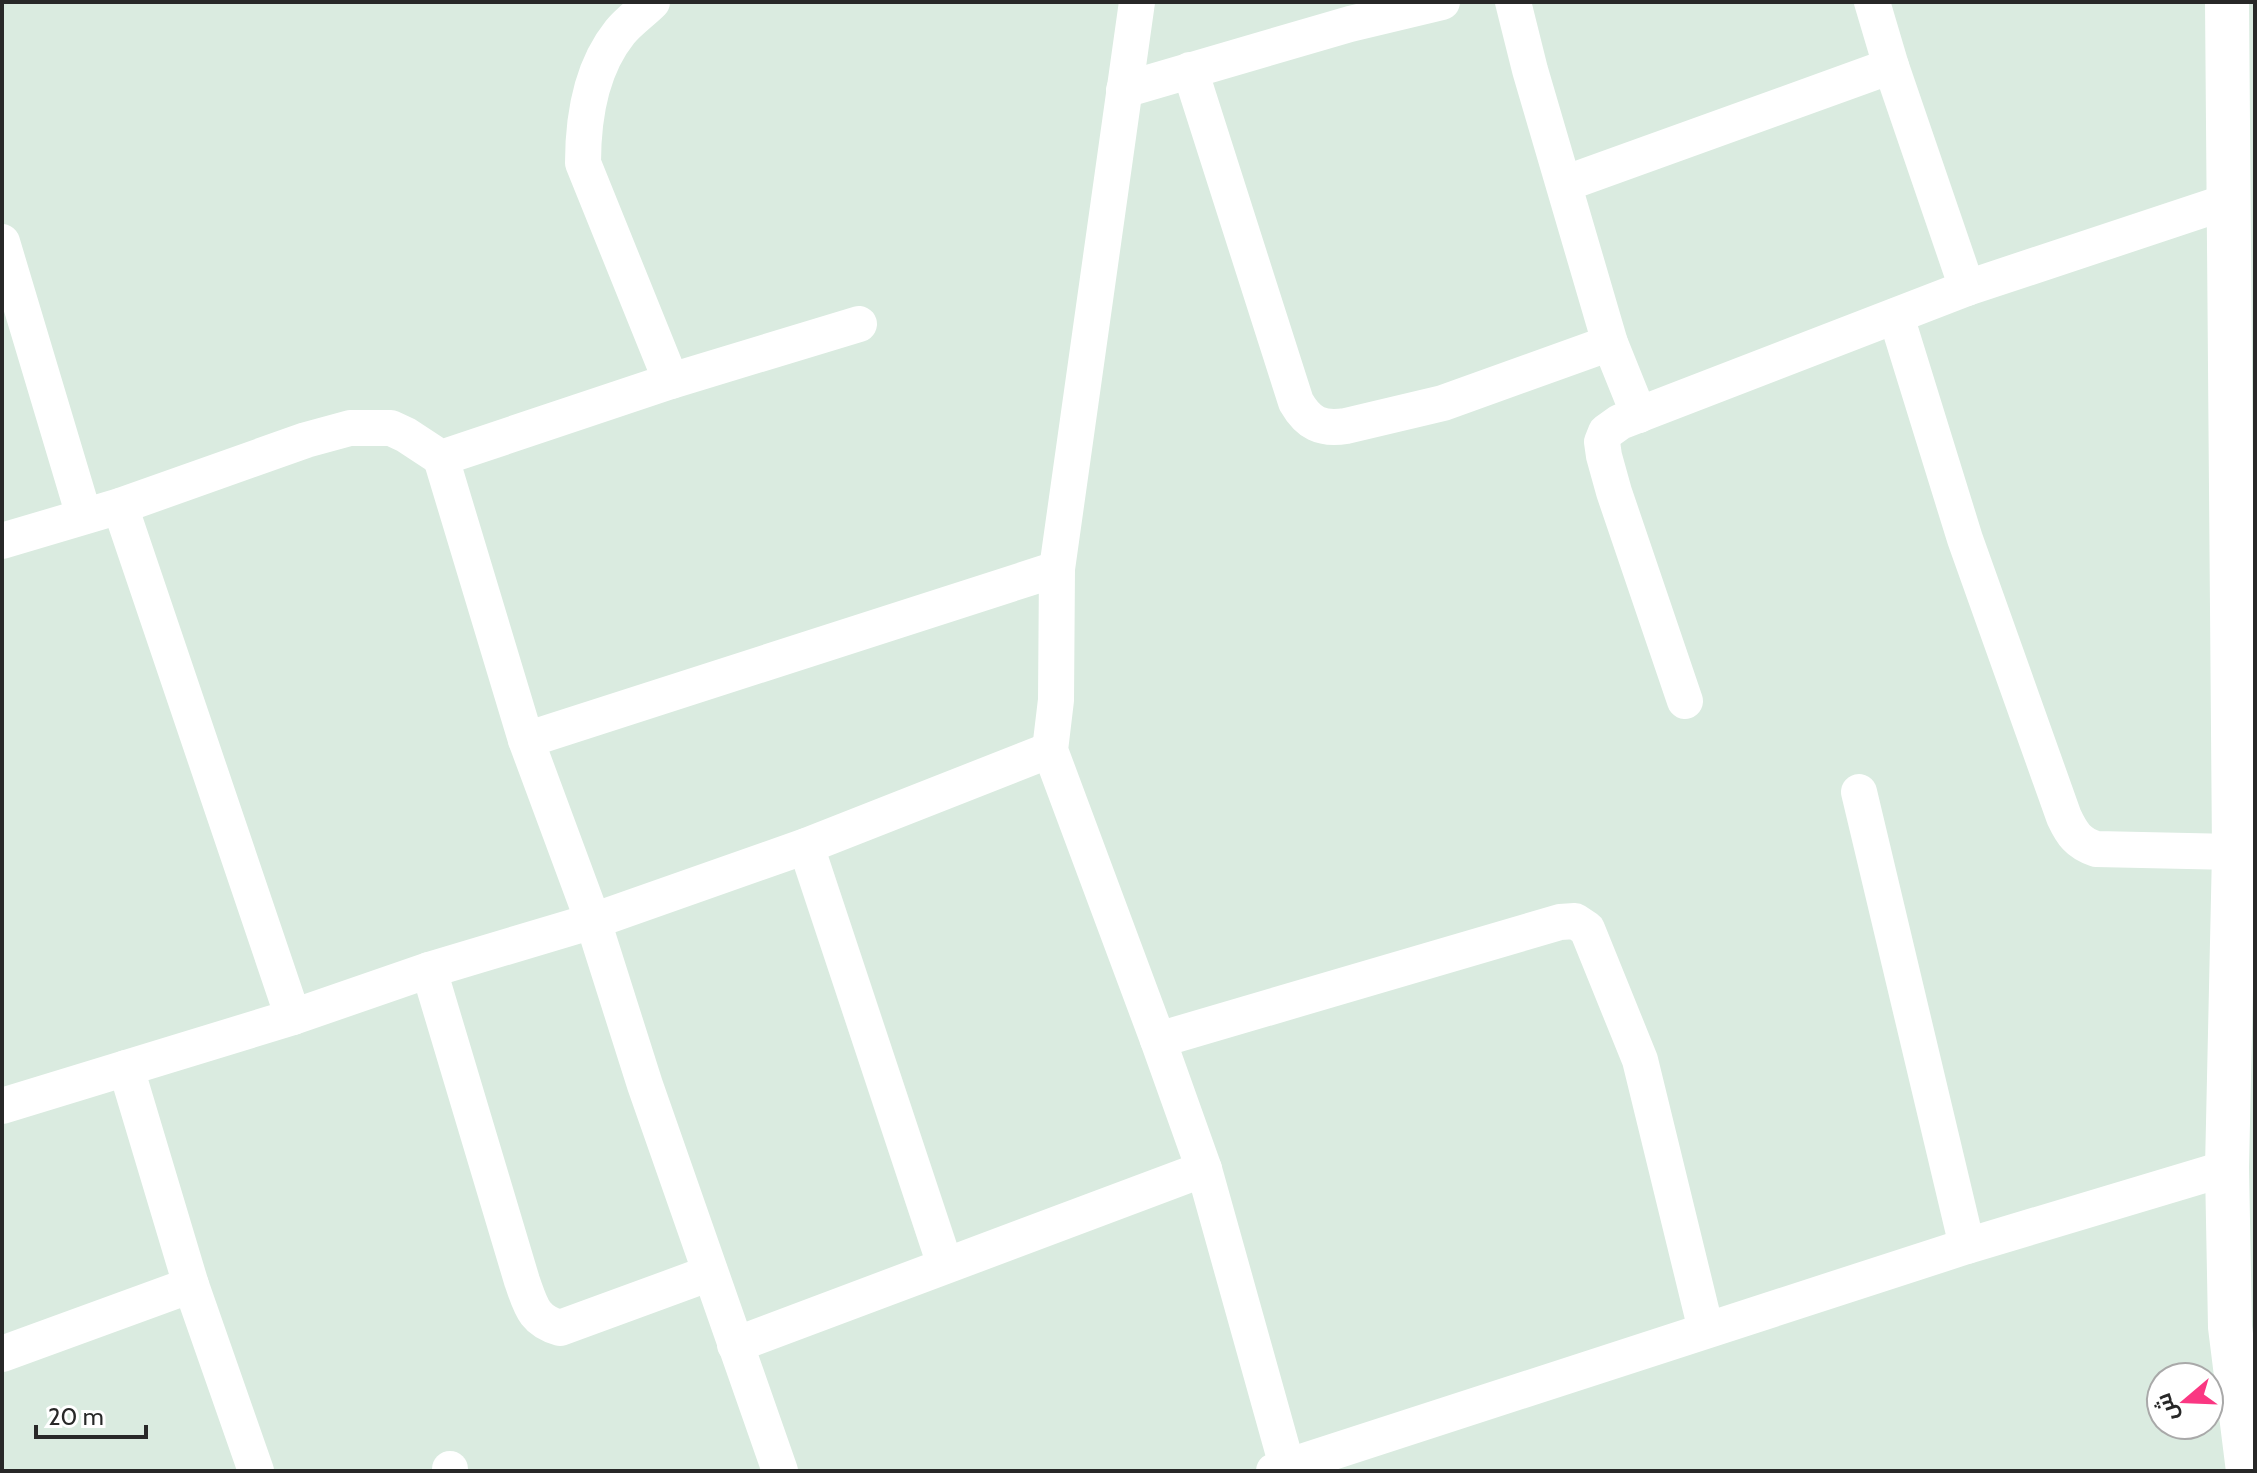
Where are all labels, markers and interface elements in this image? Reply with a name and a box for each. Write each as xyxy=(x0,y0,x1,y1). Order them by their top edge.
north arrow xyxy=(2145,1361,2225,1441)
scale bar xyxy=(36,1389,146,1439)
text: ش xyxy=(2149,1390,2184,1425)
text: 20 m xyxy=(48,1402,104,1431)

